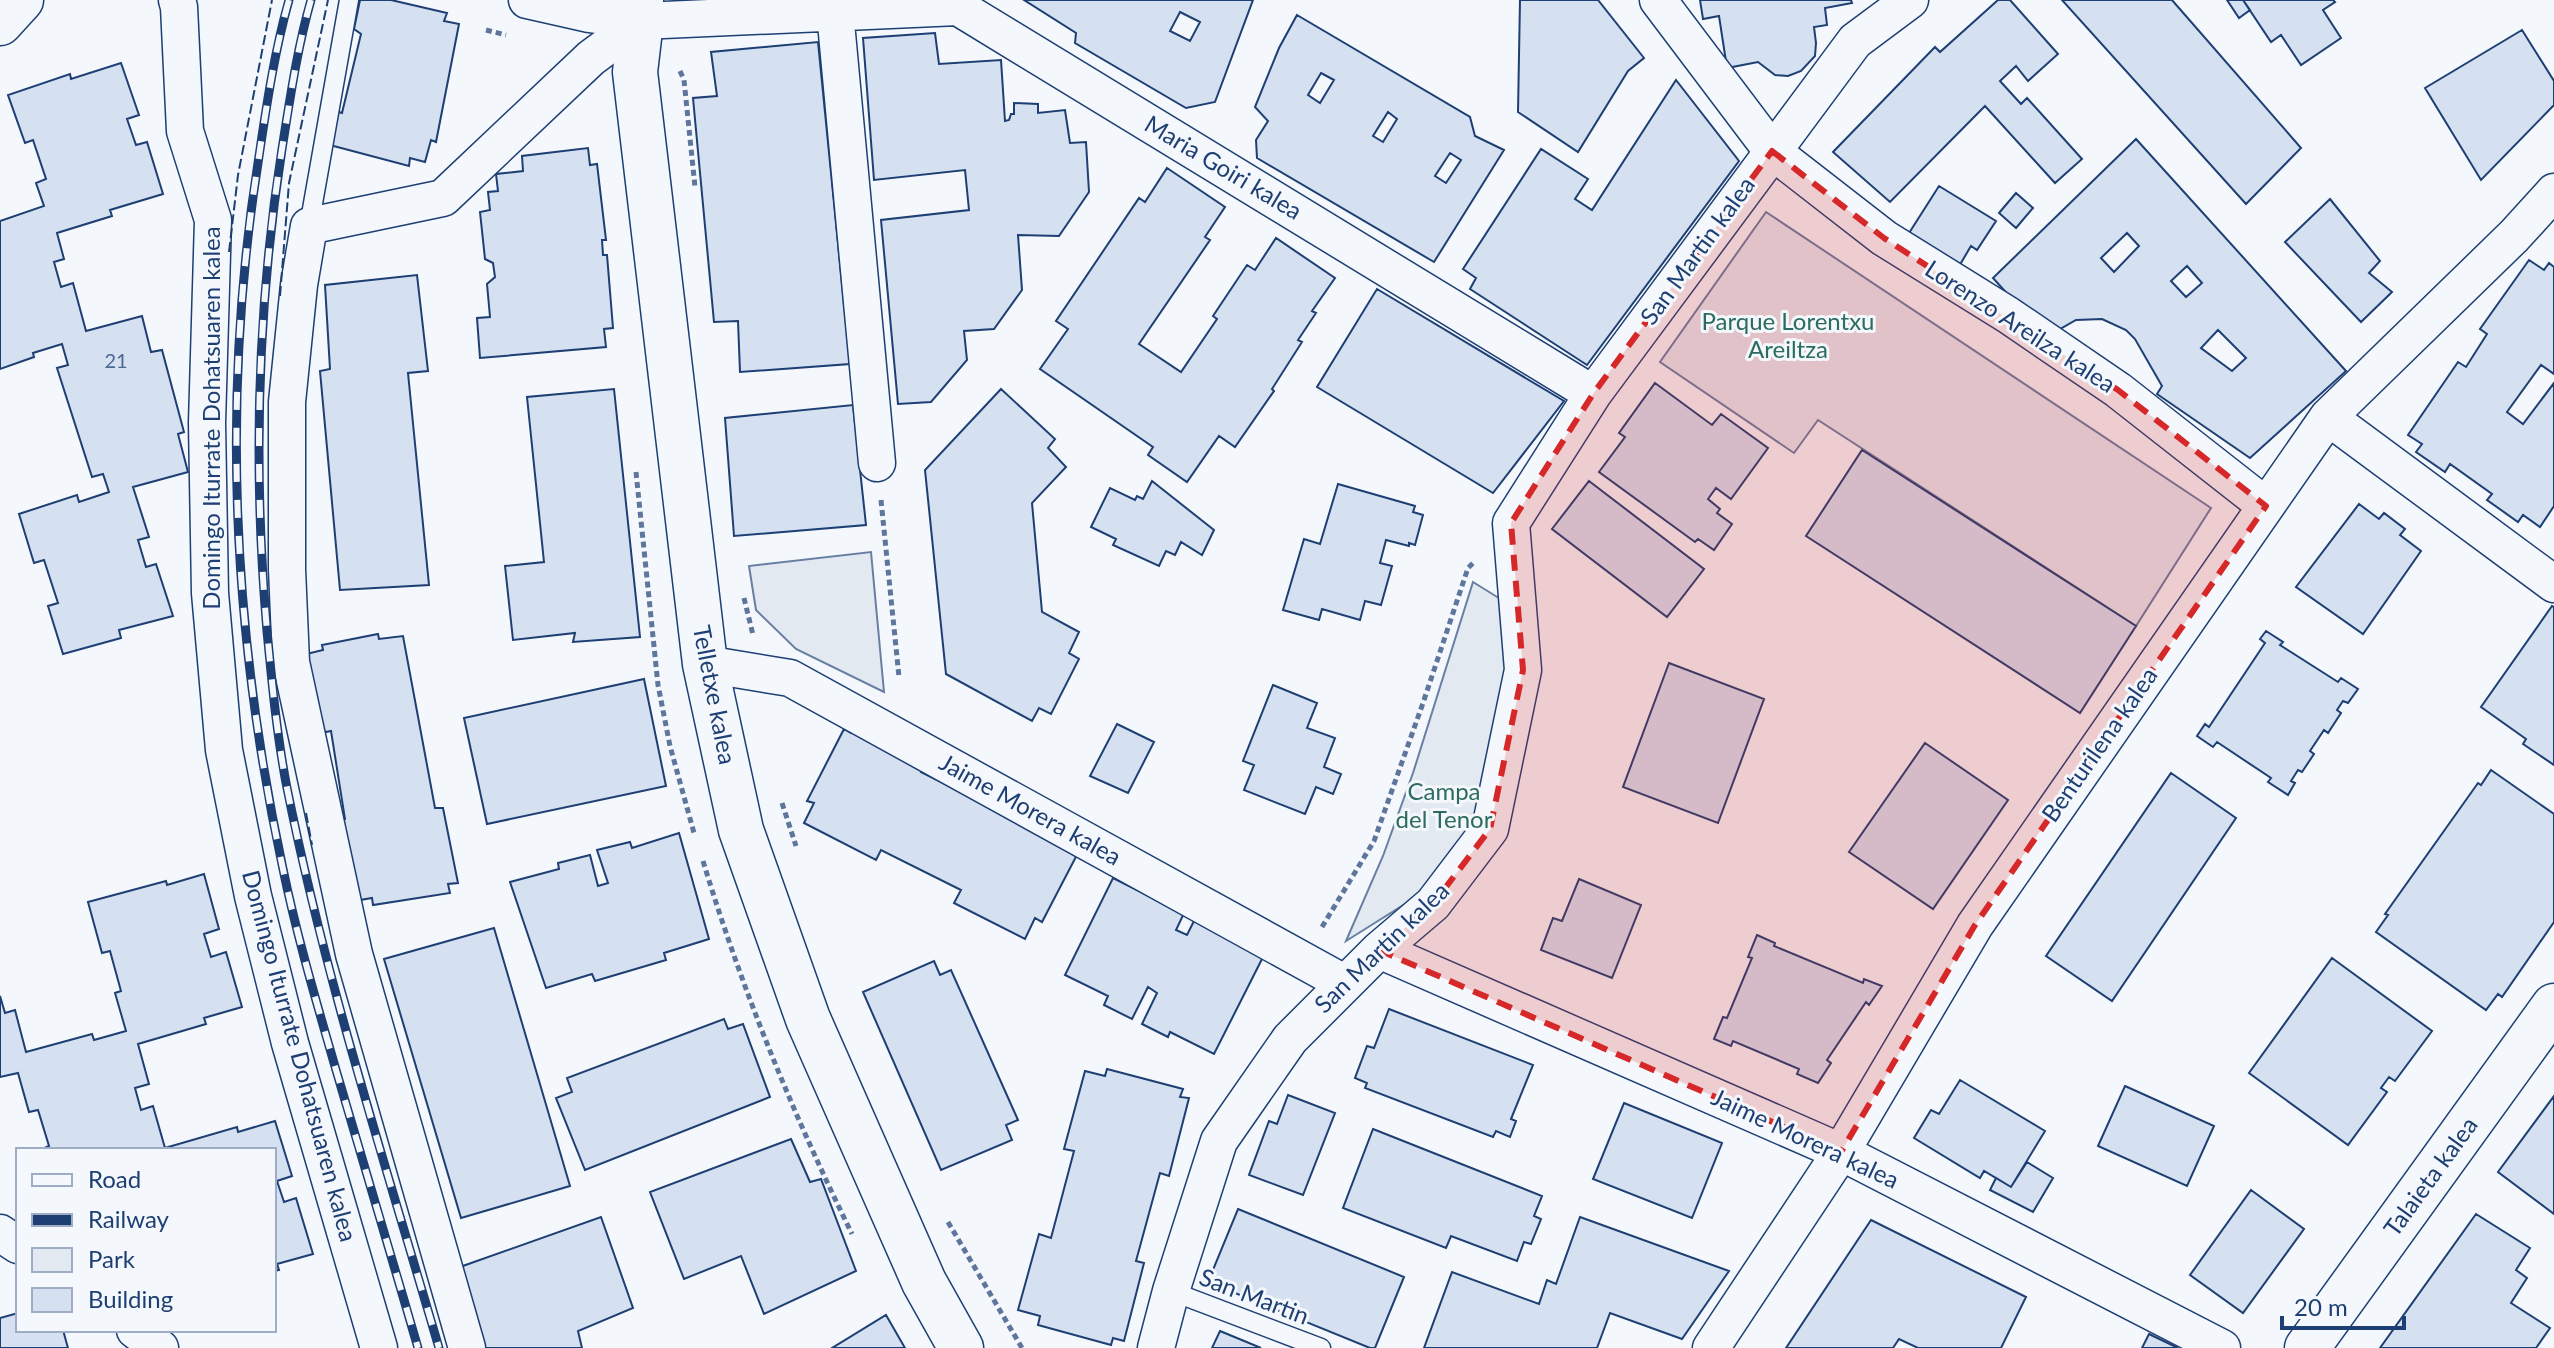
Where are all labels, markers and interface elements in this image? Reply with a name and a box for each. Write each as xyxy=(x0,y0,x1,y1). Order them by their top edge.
street label: Maria Goiri kalea xyxy=(1140,108,1308,225)
street label: San Martin kalea xyxy=(1633,171,1760,330)
street label: Domingo Iturrate Dohatsuaren kalea xyxy=(196,226,225,610)
street label: Lorenzo Areilza kalea xyxy=(1920,253,2121,398)
park label: Parque Lorentxu Areiltza xyxy=(1702,306,1875,363)
house number: 21 xyxy=(104,348,128,372)
street label: Telletxe kalea xyxy=(688,623,743,767)
street label: Benturilena kalea xyxy=(2035,661,2163,827)
street label: Jaime Morera kalea xyxy=(935,747,1127,871)
park label: Campa del Tenor xyxy=(1396,776,1493,833)
street label: Domingo Iturrate Dohatsuaren kalea xyxy=(237,867,364,1245)
street label: San Martin kalea xyxy=(1308,875,1454,1018)
street label: Jaime Morera kalea xyxy=(1707,1082,1904,1194)
street label: Talaieta kalea xyxy=(2377,1111,2483,1241)
legend xyxy=(16,1148,276,1332)
text: Road xyxy=(88,1164,141,1193)
text: Railway xyxy=(88,1204,170,1233)
text: Park xyxy=(88,1244,136,1273)
street label: San Martin xyxy=(1196,1261,1313,1330)
scale bar xyxy=(2282,1280,2404,1330)
text: Building xyxy=(88,1284,173,1313)
text: 20 m xyxy=(2294,1292,2348,1321)

